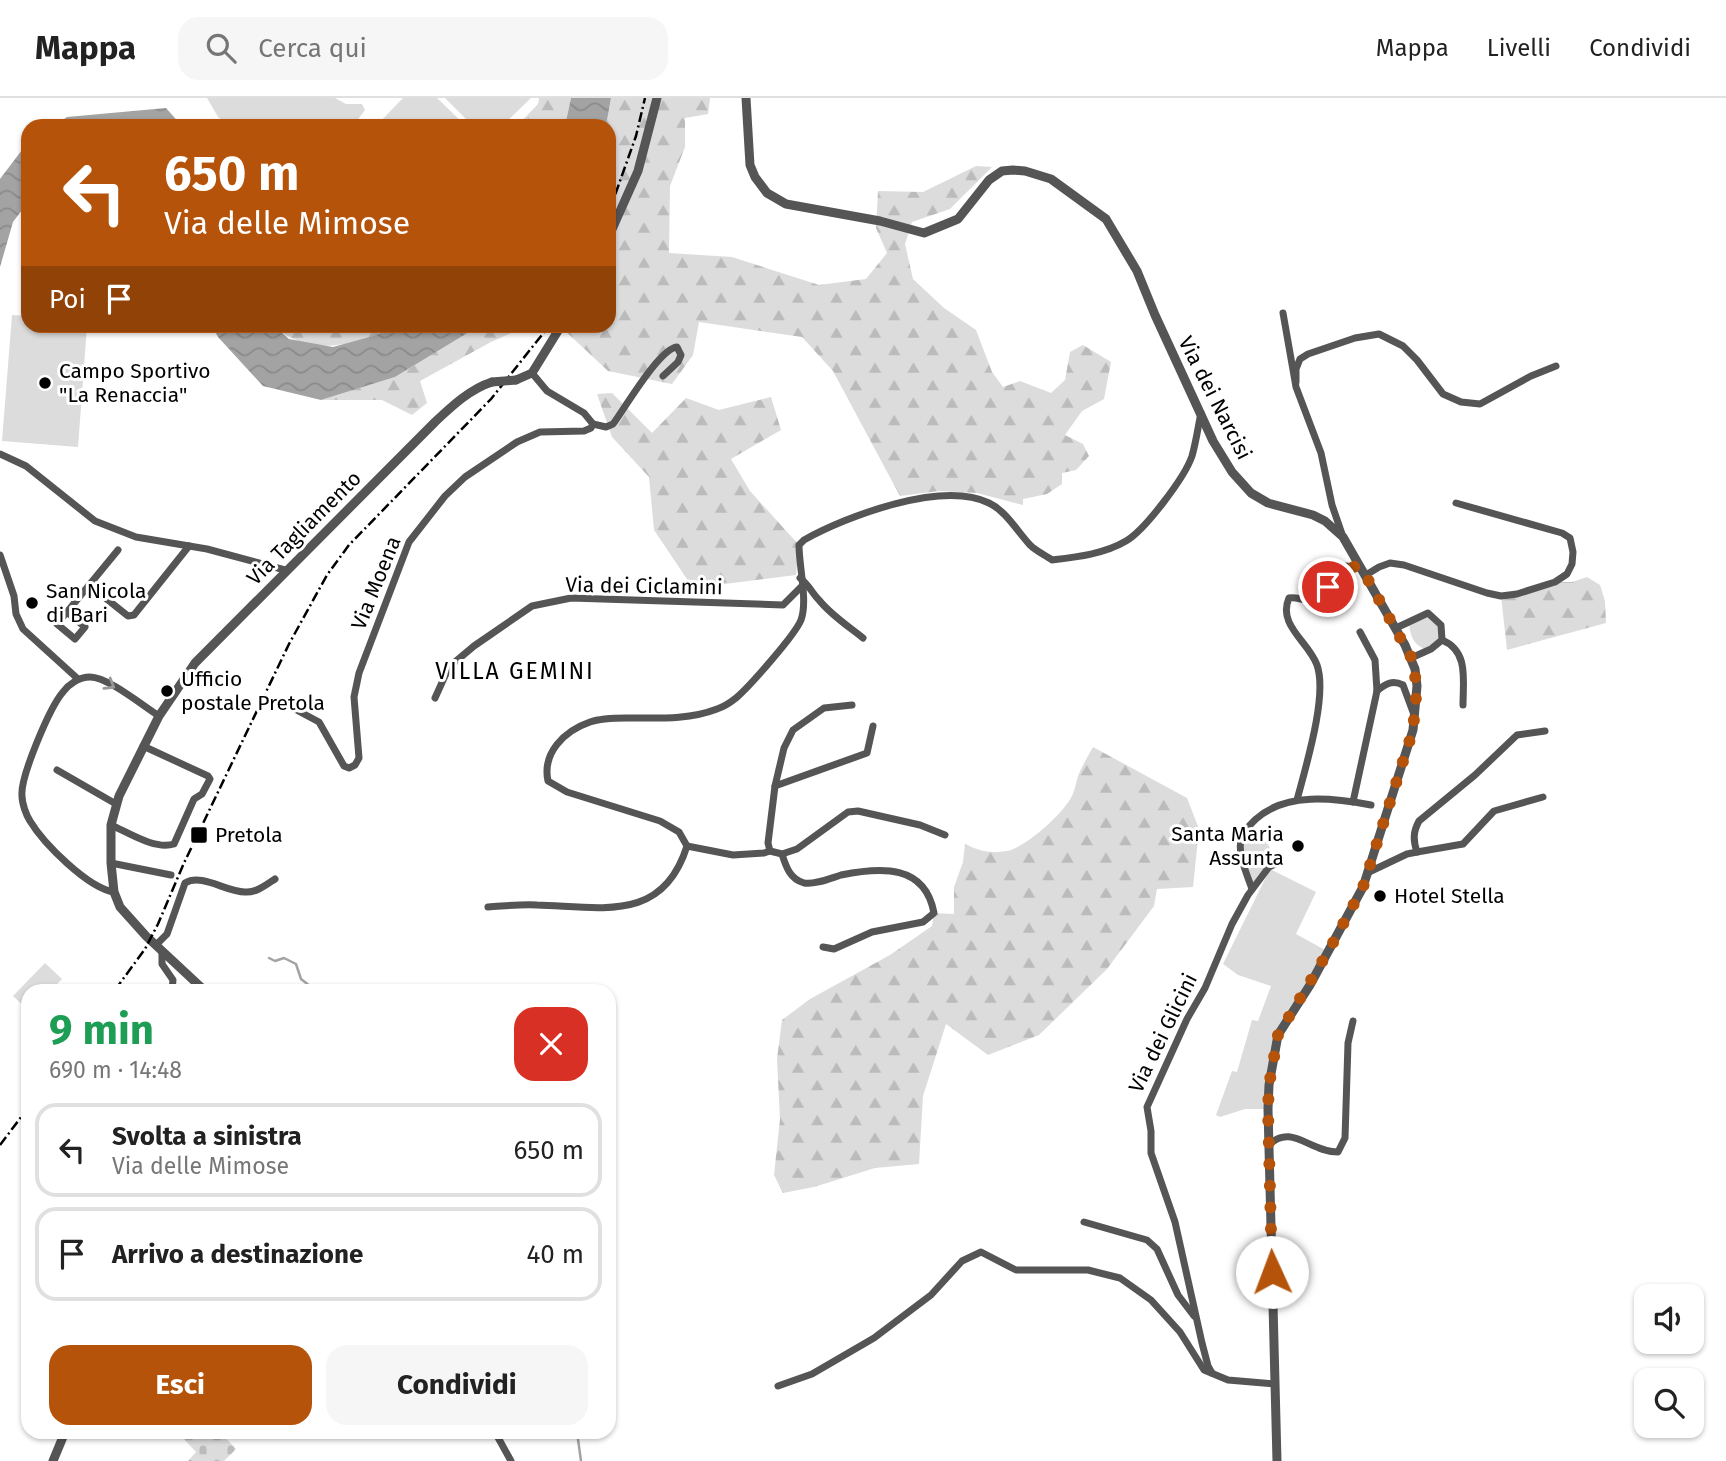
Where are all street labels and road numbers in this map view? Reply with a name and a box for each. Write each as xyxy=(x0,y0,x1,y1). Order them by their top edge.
street label: Via dei Narcisi xyxy=(1173,332,1257,464)
street label: Via Tagliamento xyxy=(241,465,367,591)
street label: Via Moena xyxy=(346,533,406,633)
street label: Via dei Ciclamini xyxy=(565,572,723,600)
street label: Via dei Glicini xyxy=(1123,969,1203,1097)

